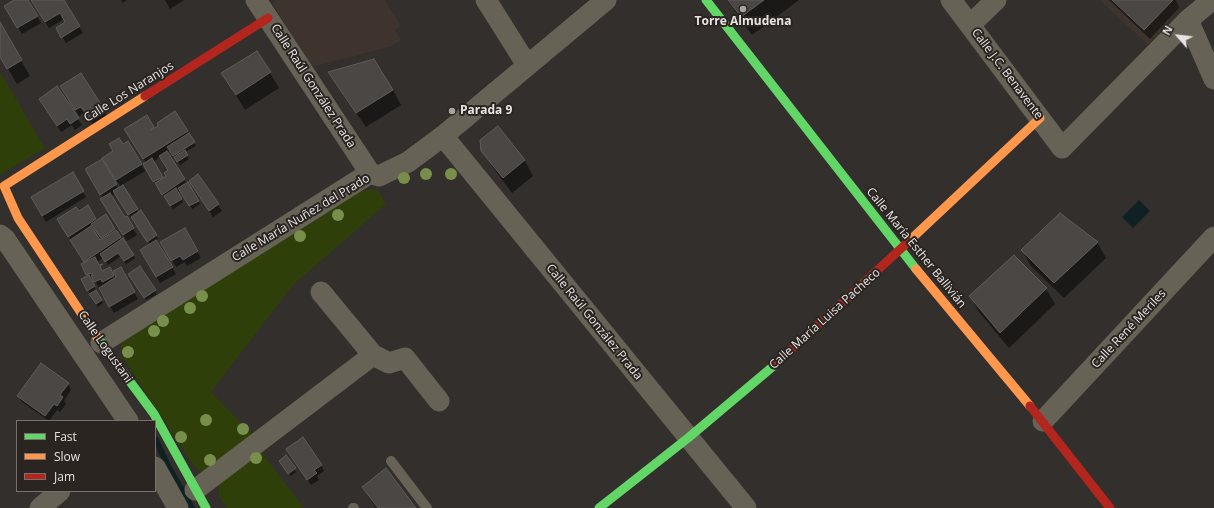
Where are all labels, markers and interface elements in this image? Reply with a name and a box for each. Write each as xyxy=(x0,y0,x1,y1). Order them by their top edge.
marker: Torre Almudena xyxy=(738,4,748,14)
place label: Torre Almudena xyxy=(695,15,791,29)
north arrow xyxy=(1158,16,1198,56)
street label: Calle Raúl González Prada xyxy=(268,21,358,151)
text: N xyxy=(1158,23,1176,38)
street label: Calle J.C. Benavente xyxy=(968,26,1046,122)
street label: Calle Los Naranjos xyxy=(81,59,177,125)
place label: Parada 9 xyxy=(460,104,512,118)
marker: Parada 9 xyxy=(447,106,457,116)
street label: Calle María Nuñez del Prado xyxy=(230,171,372,265)
street label: Calle María Esther Ballivián xyxy=(863,185,969,311)
street label: Calle Raúl González Prada xyxy=(543,261,645,383)
street label: Calle María Luisa Pacheco xyxy=(767,265,883,373)
street label: Calle René Meriles xyxy=(1089,287,1169,371)
street label: Calle Logustani xyxy=(75,308,135,386)
legend xyxy=(16,420,156,492)
text: Fast xyxy=(54,428,77,445)
text: Slow xyxy=(54,448,80,465)
text: Jam xyxy=(54,468,75,485)

